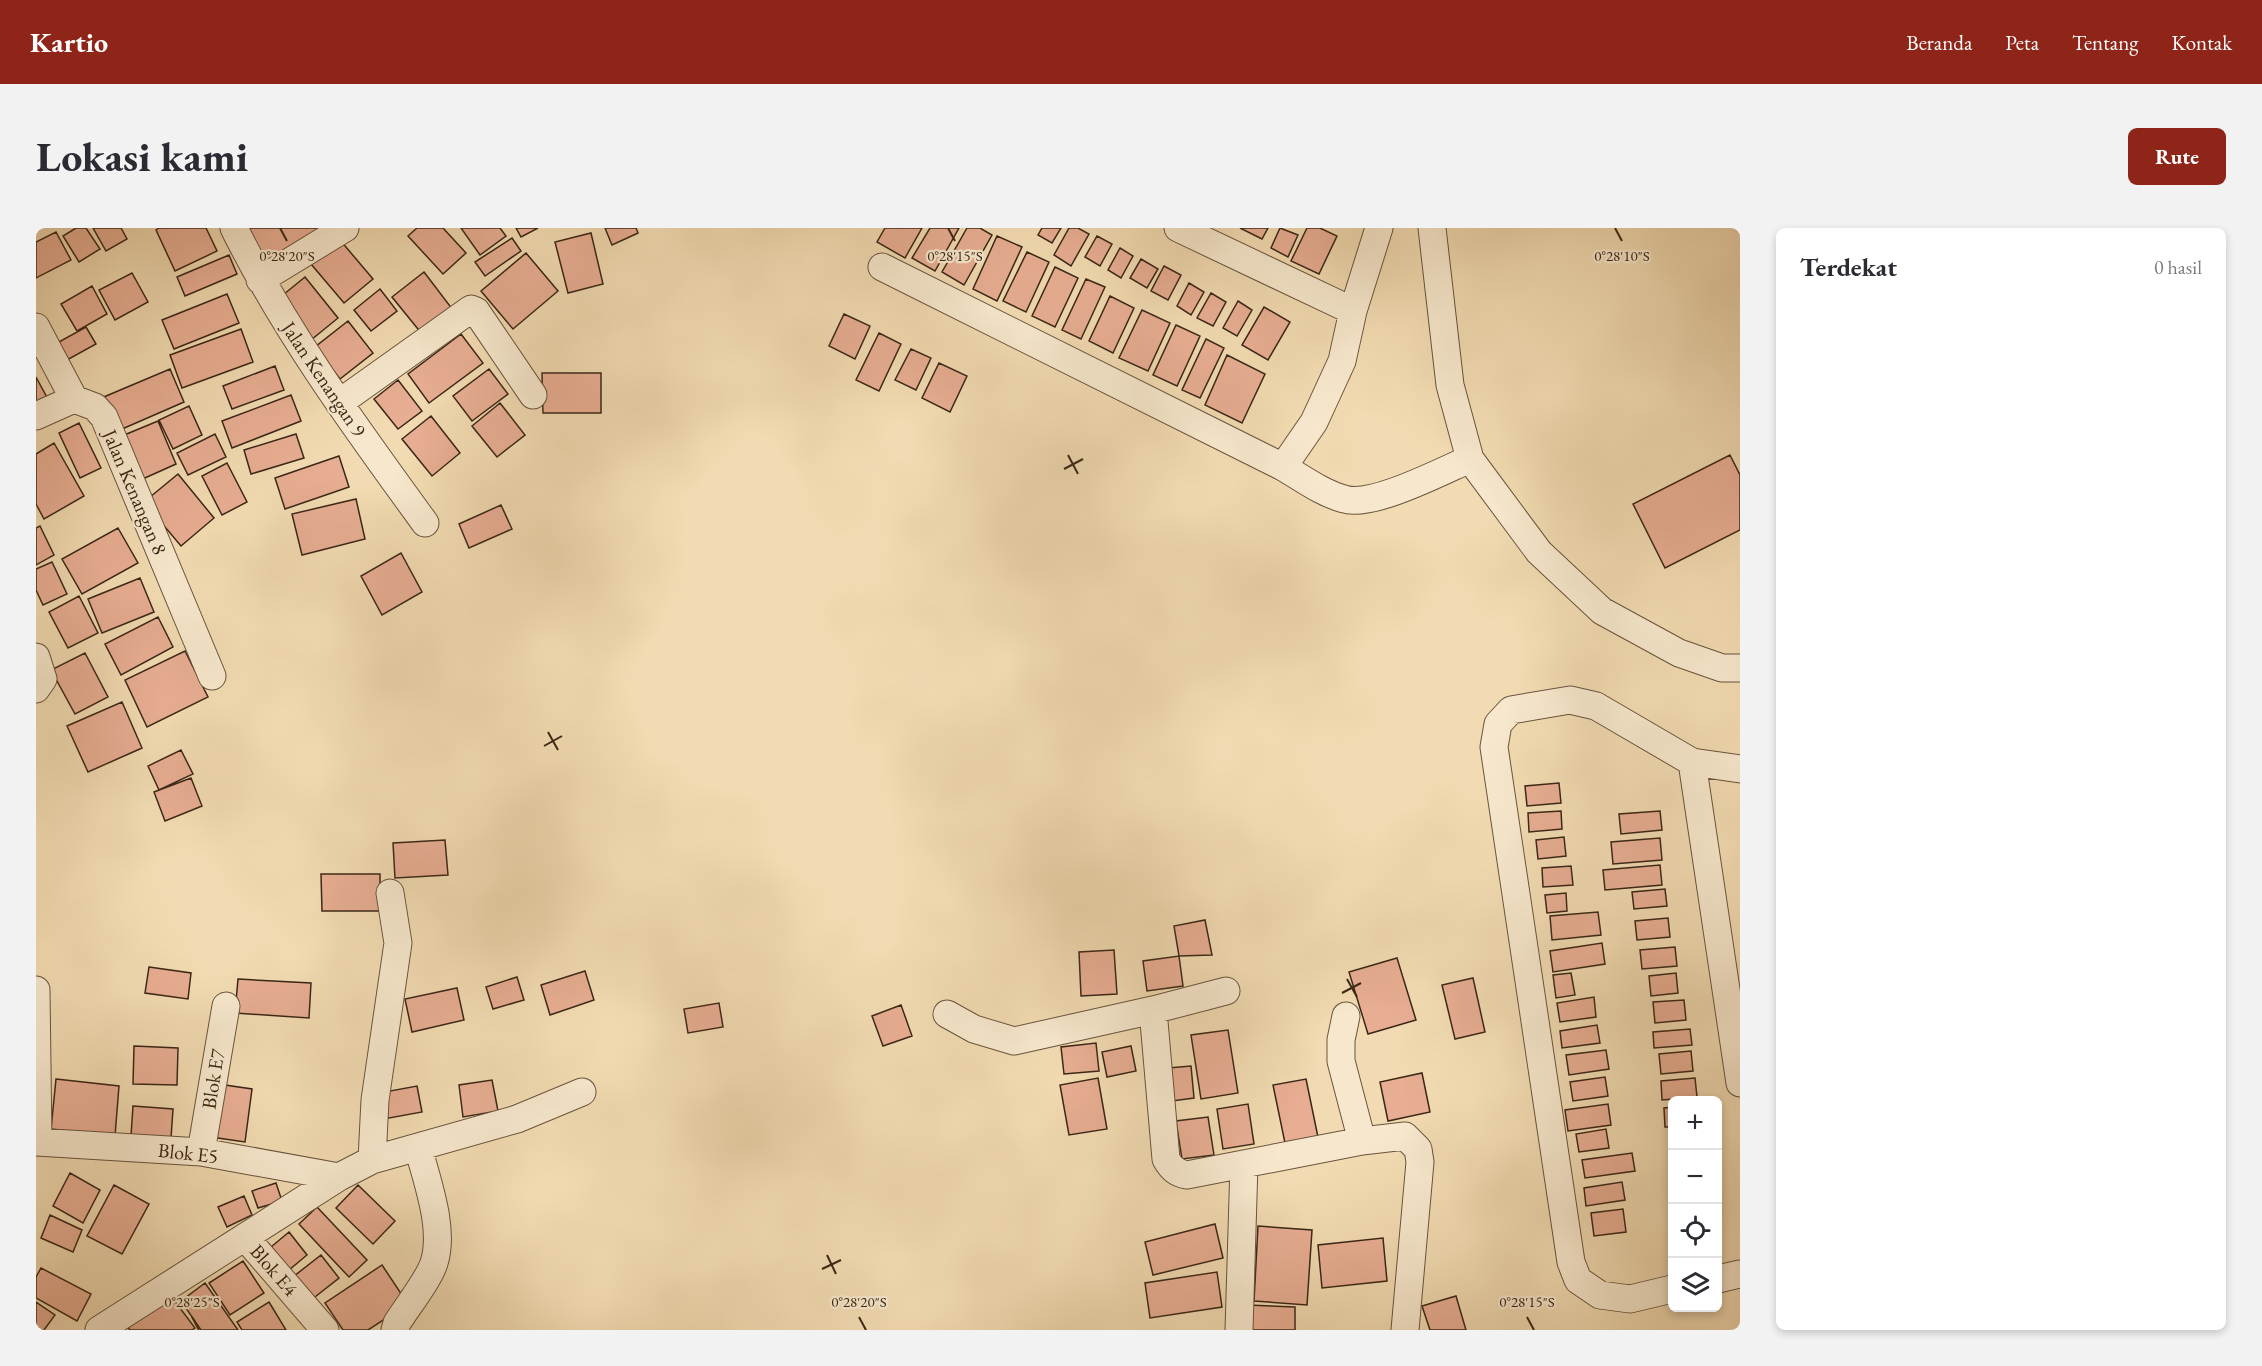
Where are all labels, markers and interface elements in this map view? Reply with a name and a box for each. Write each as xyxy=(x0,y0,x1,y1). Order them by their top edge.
text: Kartio xyxy=(30,24,108,60)
text: Beranda xyxy=(1906,29,1972,56)
text: Peta xyxy=(2005,29,2039,56)
text: Tentang xyxy=(2072,29,2138,56)
text: Kontak xyxy=(2171,29,2232,56)
button: Rute xyxy=(2128,128,2226,185)
text: Lokasi kami xyxy=(36,129,248,184)
text: 0°28'20"S xyxy=(259,246,315,265)
text: 0°28'15"S xyxy=(927,246,983,265)
text: 0°28'10"S xyxy=(1594,246,1650,265)
text: Terdekat xyxy=(1800,250,1897,284)
text: 0 hasil xyxy=(2154,254,2202,280)
street label: Jalan Kenangan 9 xyxy=(275,315,372,442)
street label: Jalan Kenangan 8 xyxy=(96,424,173,559)
street label: Blok E7 xyxy=(195,1047,231,1111)
map controls xyxy=(1668,1096,1722,1312)
button: + xyxy=(1668,1096,1722,1150)
street label: Blok E5 xyxy=(157,1137,219,1169)
button: − xyxy=(1668,1150,1722,1204)
button: locate xyxy=(1668,1204,1722,1258)
street label: Blok E4 xyxy=(244,1239,304,1302)
button: layers xyxy=(1668,1258,1722,1312)
text: 0°28'25"S xyxy=(164,1292,220,1311)
text: 0°28'20"S xyxy=(831,1292,887,1311)
text: 0°28'15"S xyxy=(1499,1292,1555,1311)

